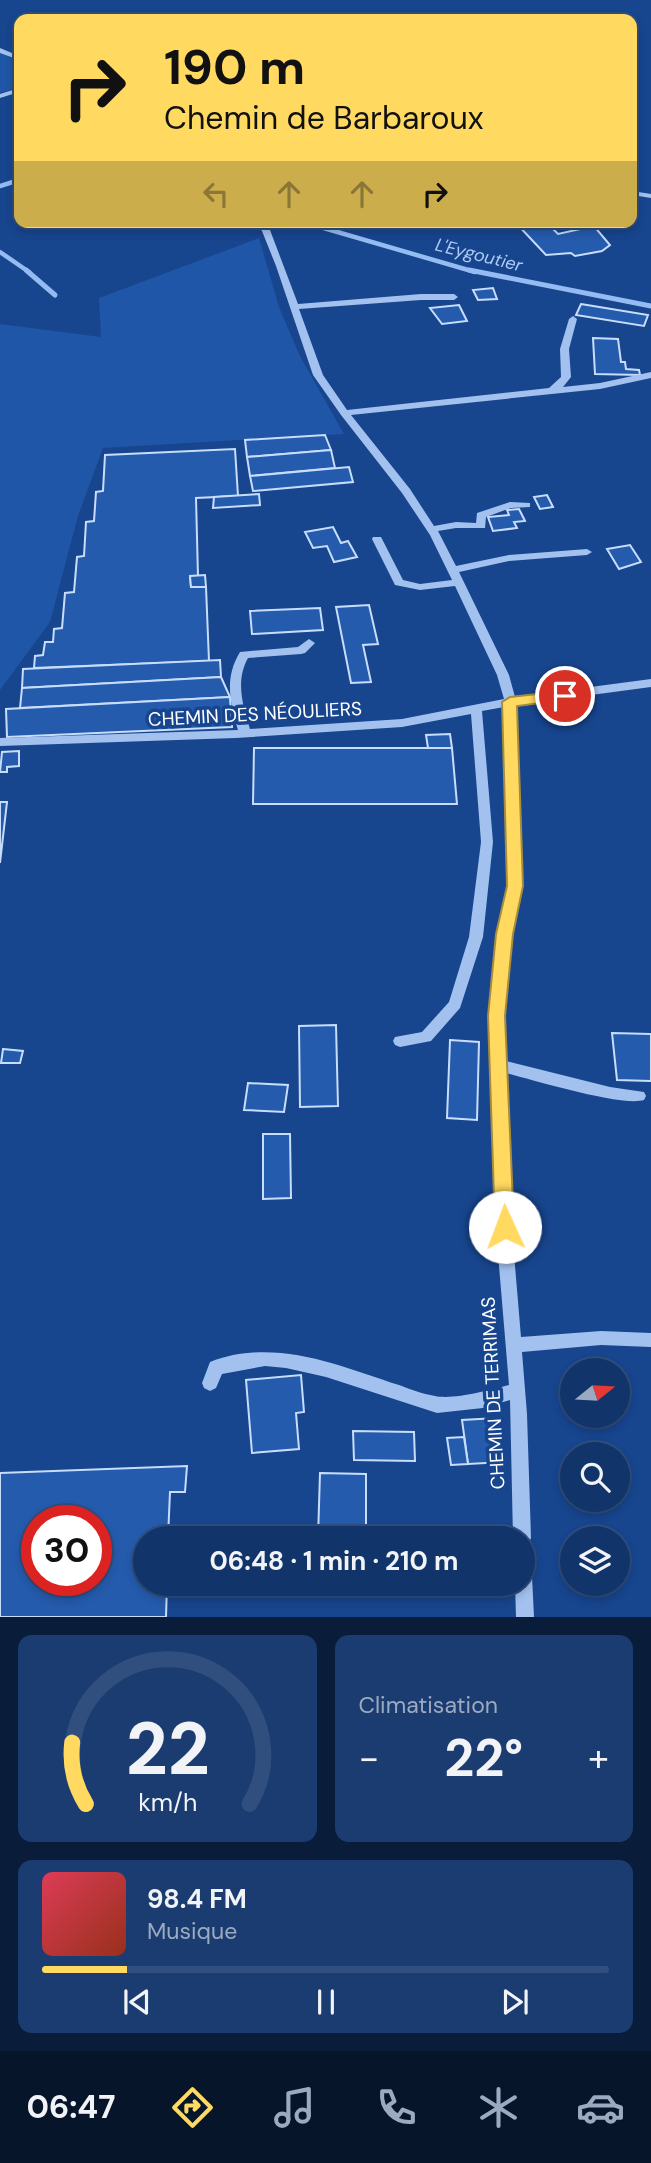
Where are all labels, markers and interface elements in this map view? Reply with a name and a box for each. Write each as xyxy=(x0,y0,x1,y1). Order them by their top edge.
text: 190 m xyxy=(164,35,305,99)
icon: right xyxy=(49,42,140,133)
text: Chemin de Barbaroux xyxy=(164,97,484,139)
icon: left xyxy=(197,175,235,213)
icon: ahead xyxy=(270,175,308,213)
icon: ahead xyxy=(343,175,381,213)
icon: right xyxy=(416,175,454,213)
water label: L'Eygoutier xyxy=(433,233,526,278)
pin xyxy=(535,666,595,726)
icon: arrive xyxy=(546,677,584,715)
street label: CHEMIN DES NÉOULIERS xyxy=(147,696,363,732)
position arrow xyxy=(468,1190,542,1264)
street label: CHEMIN DE TERRIMAS xyxy=(475,1296,511,1490)
north arrow xyxy=(560,1358,630,1428)
map controls xyxy=(560,1358,630,1596)
button: search xyxy=(560,1442,630,1512)
speed limit sign: 30 xyxy=(21,1505,112,1596)
button: layers xyxy=(560,1526,630,1596)
text: 06:48 · 1 min · 210 m xyxy=(210,1544,458,1578)
text: Climatisation xyxy=(359,1690,498,1720)
text: 22 xyxy=(125,1703,209,1798)
text: 22° xyxy=(444,1724,523,1792)
text: − xyxy=(359,1733,379,1783)
text: + xyxy=(588,1733,609,1783)
text: km/h xyxy=(138,1786,197,1819)
text: 98.4 FM xyxy=(147,1882,247,1916)
text: Musique xyxy=(147,1916,237,1946)
icon: previous xyxy=(118,1983,156,2021)
icon: pause xyxy=(307,1983,345,2021)
icon: next xyxy=(496,1983,534,2021)
icon: directions xyxy=(168,2083,217,2132)
icon: music xyxy=(270,2083,319,2132)
icon: phone xyxy=(372,2083,421,2132)
icon: climate xyxy=(474,2083,523,2132)
icon: car xyxy=(576,2083,625,2132)
text: 06:47 xyxy=(26,2086,115,2128)

